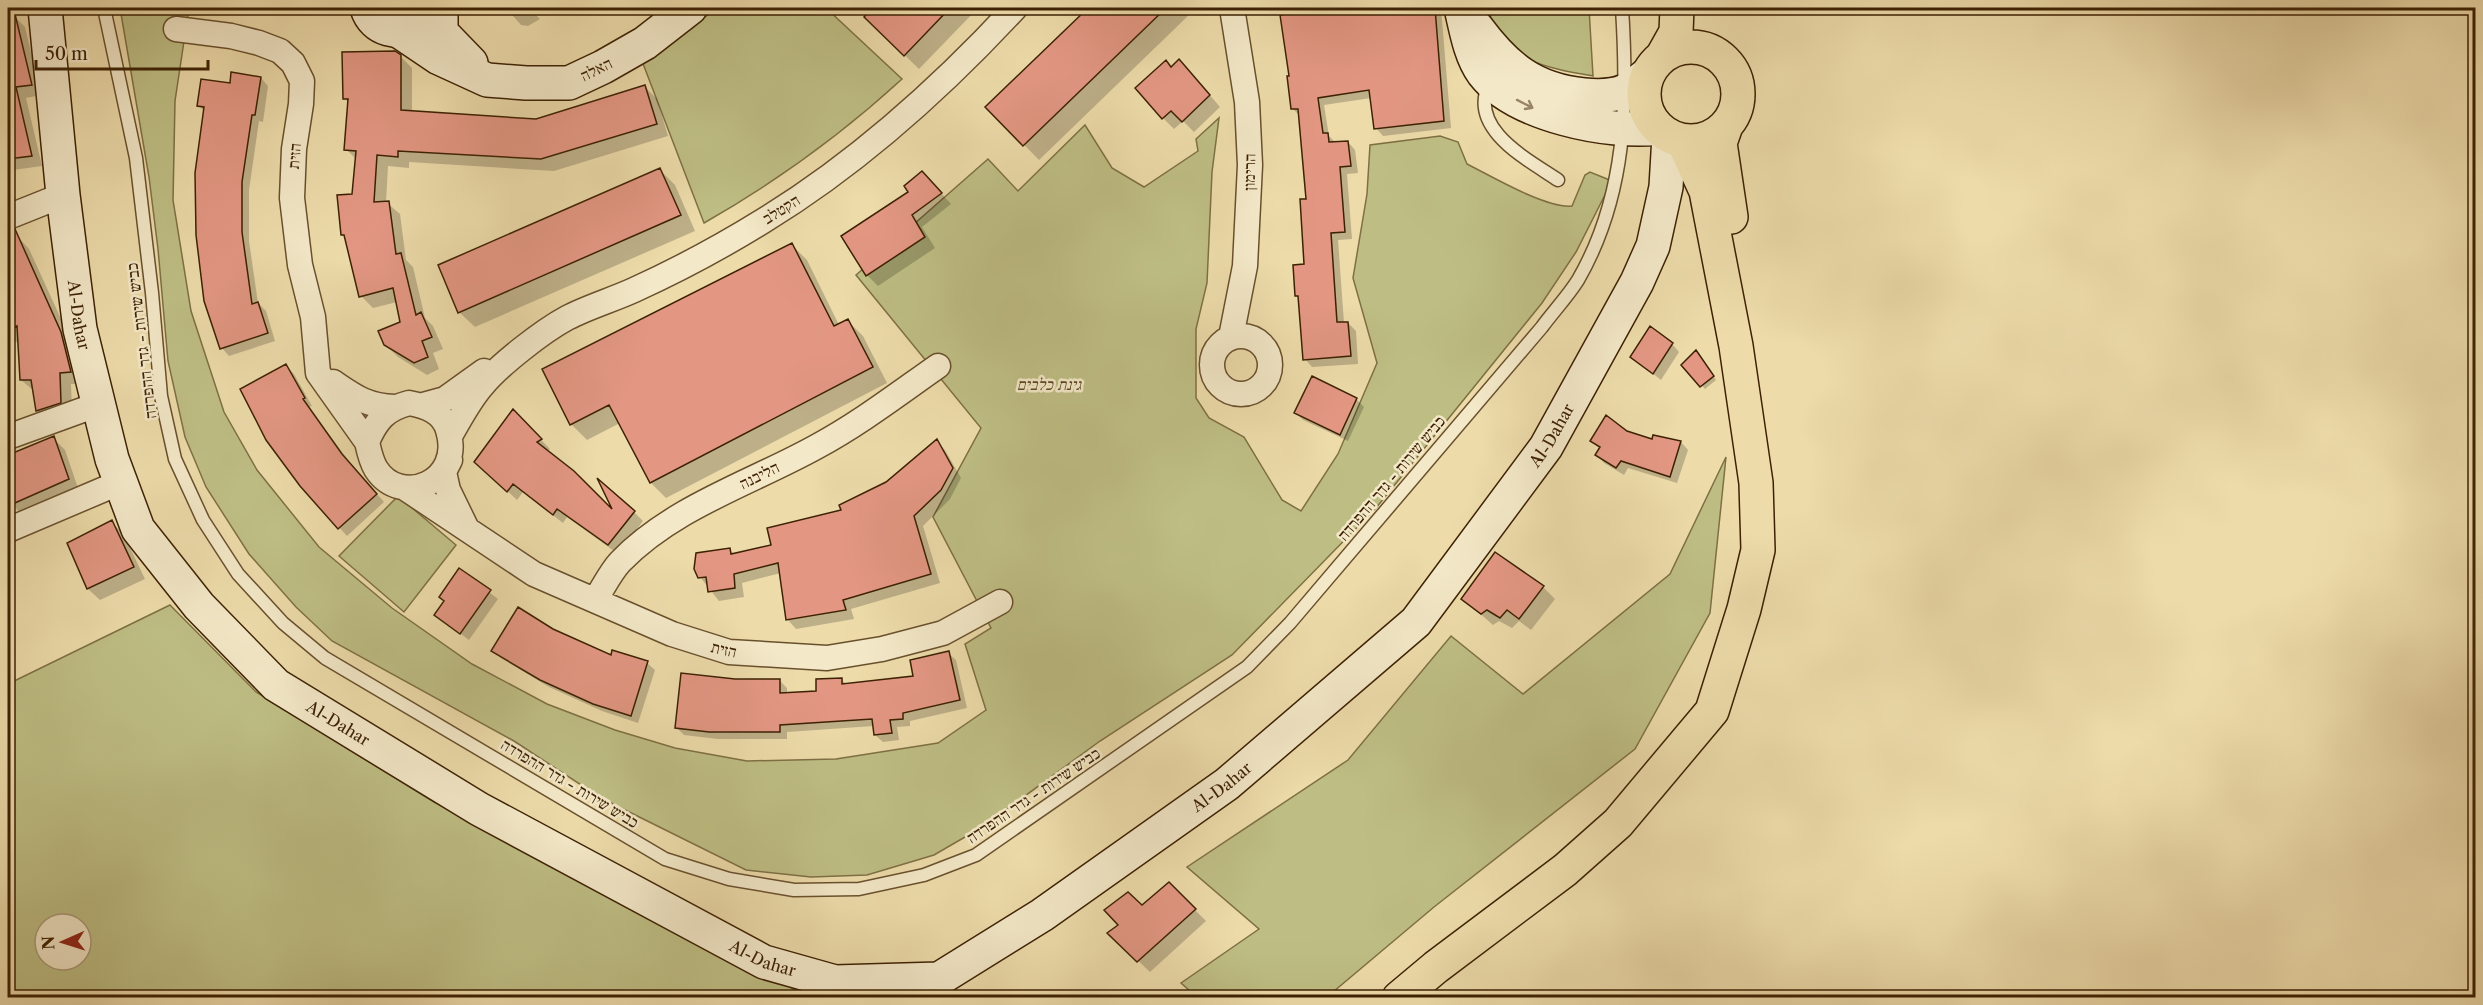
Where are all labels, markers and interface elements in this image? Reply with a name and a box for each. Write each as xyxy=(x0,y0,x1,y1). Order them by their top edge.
scale bar xyxy=(36,33,208,71)
text: 50 m xyxy=(45,43,88,65)
street label: האלה xyxy=(577,53,615,85)
one-way arrow xyxy=(1516,98,1534,110)
street label: הזית xyxy=(283,142,305,170)
street label: הרימון xyxy=(1239,153,1259,191)
street label: הקטלב xyxy=(759,190,803,228)
street label: כביש שירות - גדר ההפרדה xyxy=(121,262,161,420)
street label: Al-Dahar xyxy=(64,278,95,352)
park label: גינת כלבים xyxy=(1017,374,1083,394)
street label: Al-Dahar xyxy=(1524,400,1578,472)
street label: כביש שירות - גדר ההפרדה xyxy=(1333,411,1449,545)
street label: הליבנה xyxy=(736,457,782,493)
street label: הזית xyxy=(709,636,739,662)
street label: Al-Dahar xyxy=(302,696,374,750)
street label: כביש שירות - גדר ההפרדה xyxy=(497,734,643,832)
street label: כביש שירות - גדר ההפרדה xyxy=(962,743,1104,847)
street label: Al-Dahar xyxy=(1187,757,1256,817)
north arrow xyxy=(33,912,93,972)
text: N xyxy=(38,935,58,950)
street label: Al-Dahar xyxy=(725,935,799,981)

